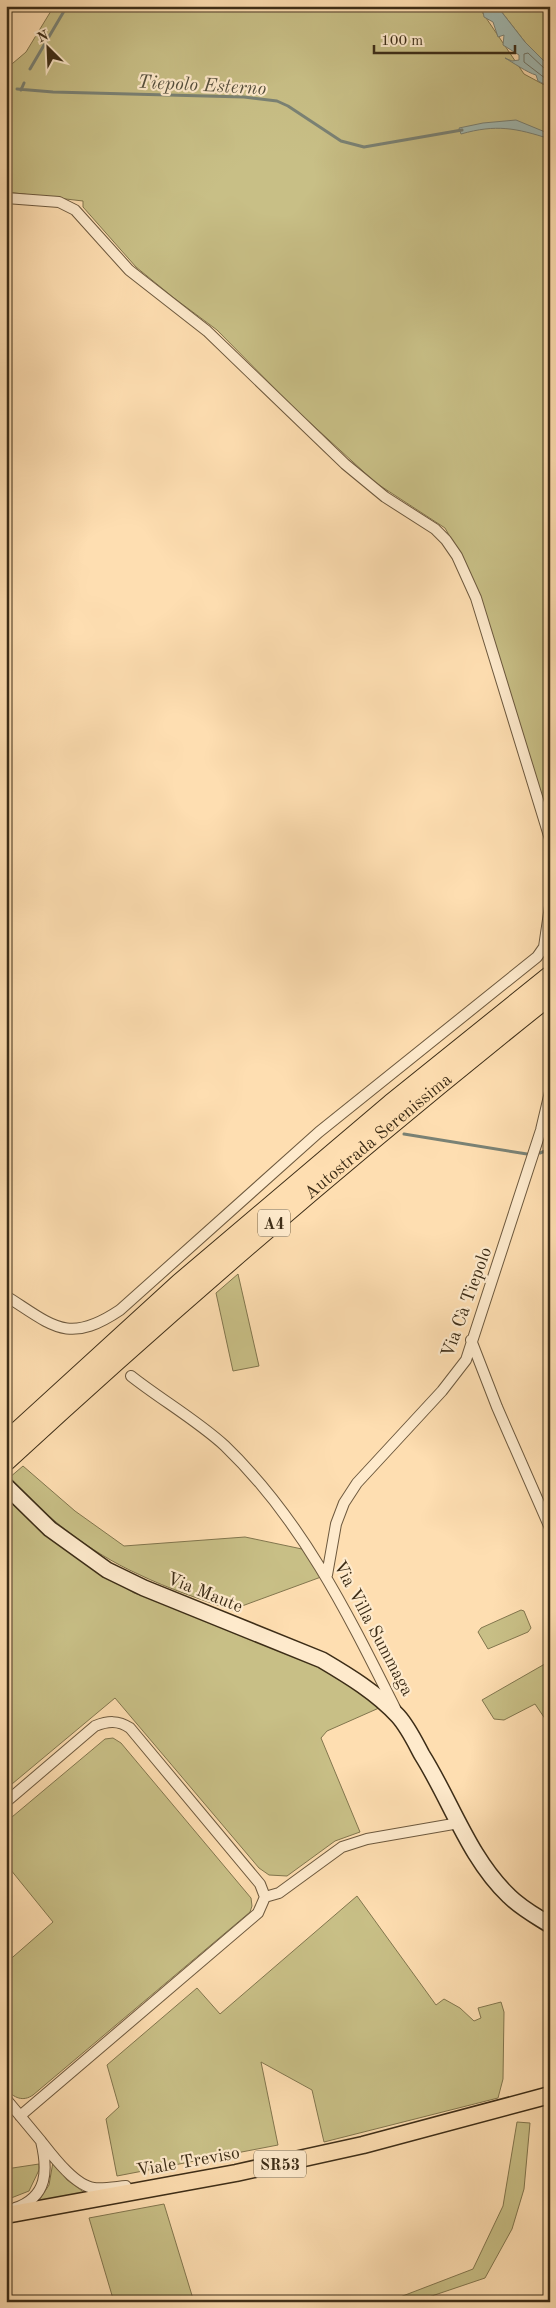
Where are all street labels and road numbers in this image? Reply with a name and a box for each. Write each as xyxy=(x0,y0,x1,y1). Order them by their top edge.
street label: Autostrada Serenissima xyxy=(301,1070,456,1203)
road number: A4 xyxy=(258,1210,290,1236)
street label: Via Cà Tiepolo xyxy=(439,1245,495,1360)
street label: Via Villa Summaga xyxy=(330,1558,416,1699)
street label: Via Maute xyxy=(164,1570,245,1616)
street label: Viale Treviso xyxy=(135,2144,241,2180)
road number: SR53 xyxy=(254,2150,306,2178)

